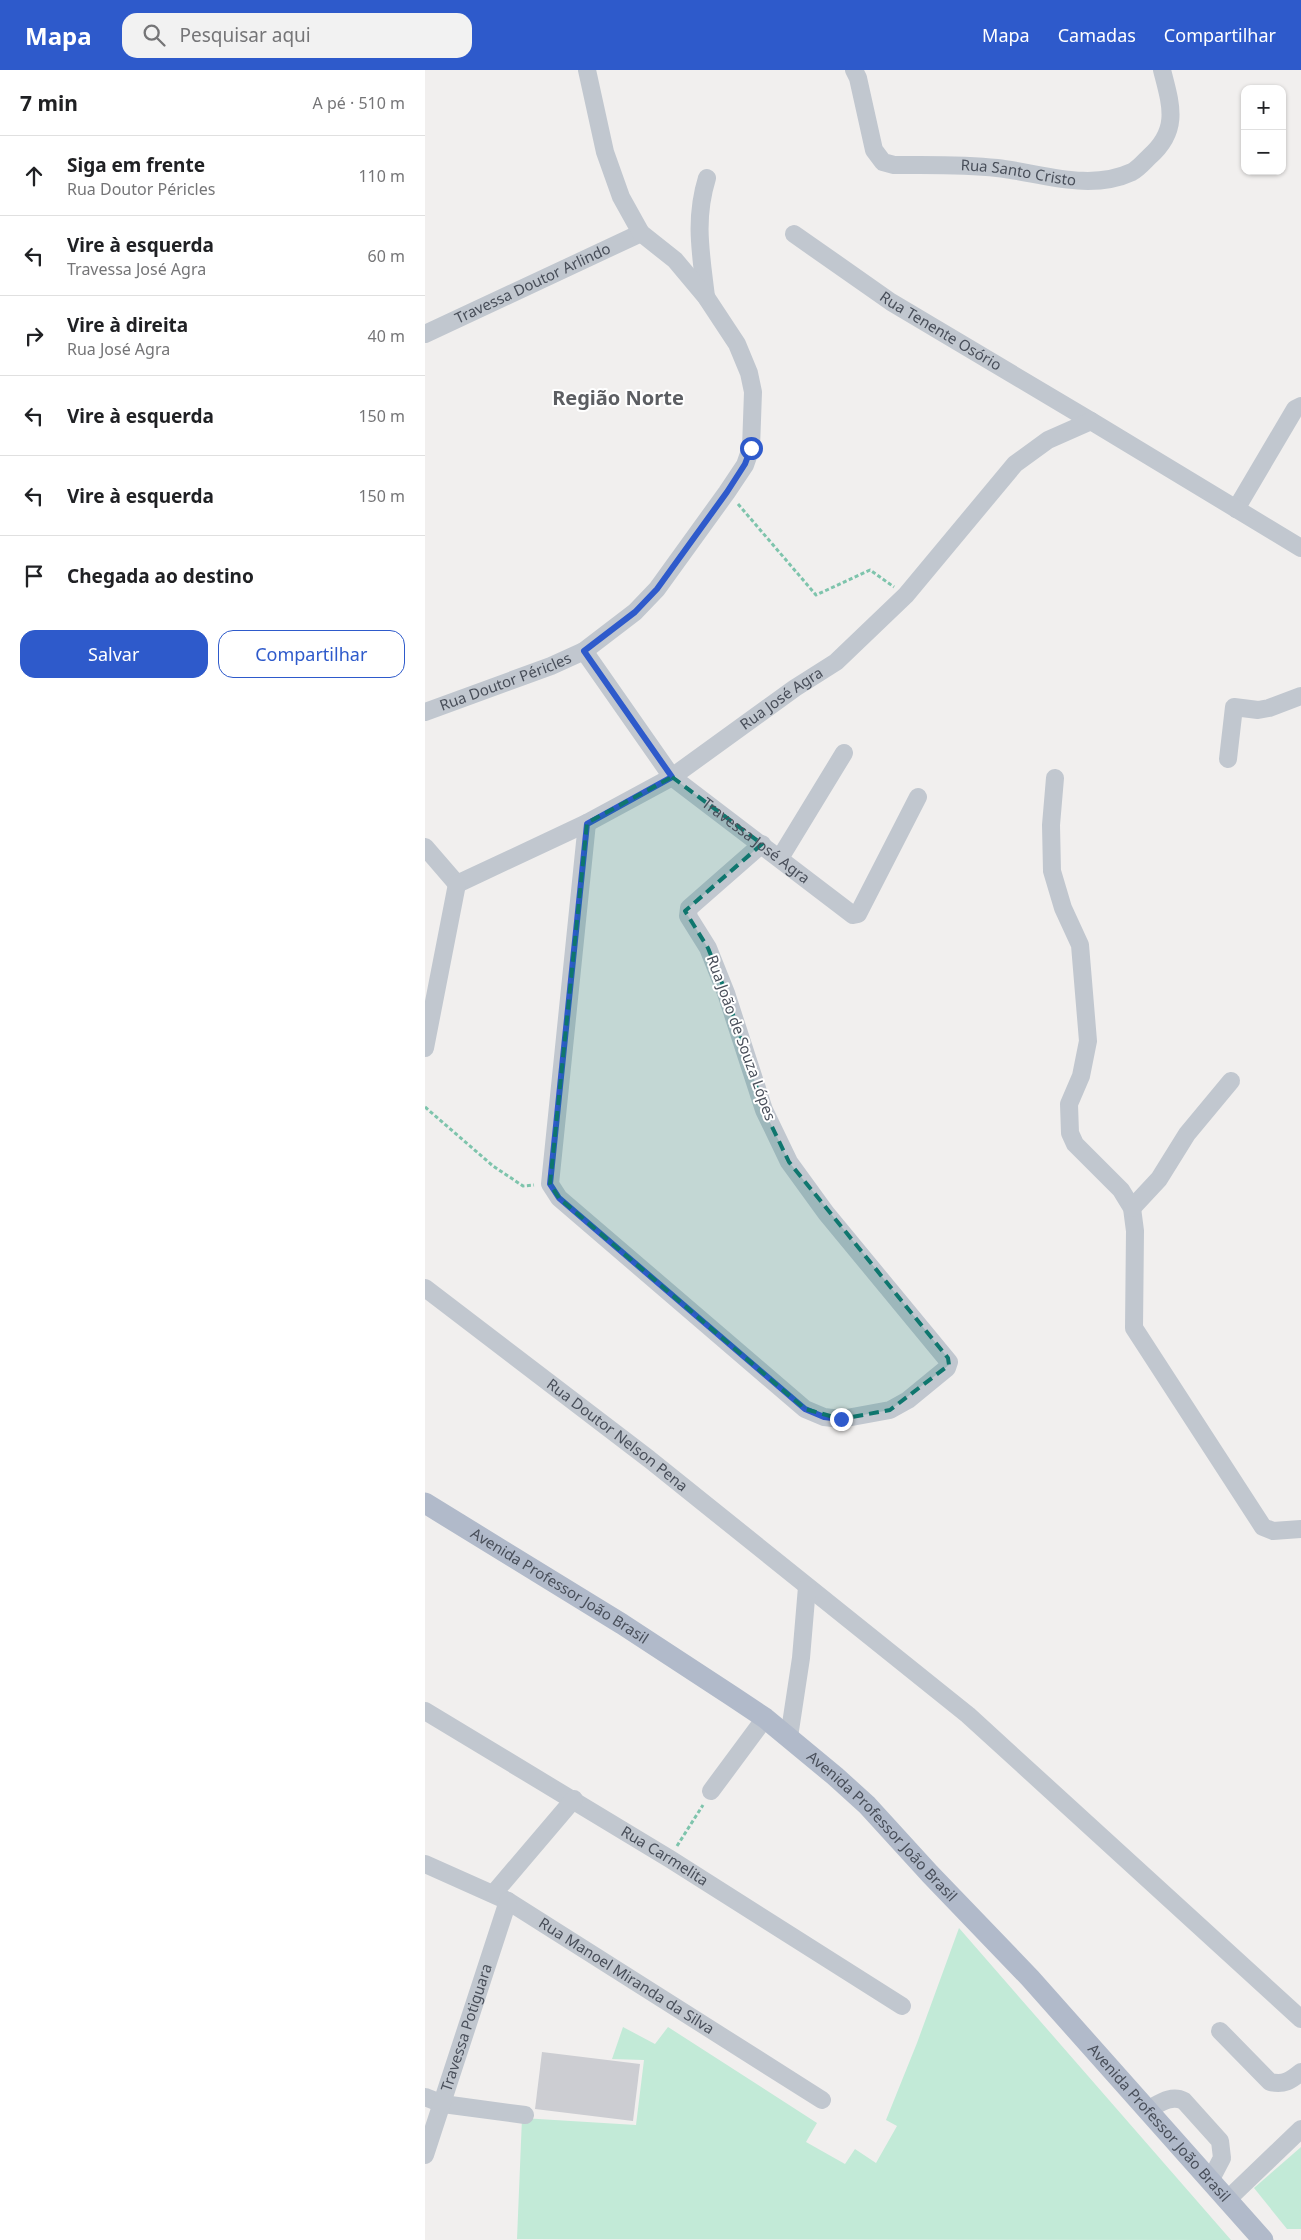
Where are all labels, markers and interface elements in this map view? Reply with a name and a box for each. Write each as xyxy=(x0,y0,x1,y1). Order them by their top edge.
search box xyxy=(122,13,472,58)
text: Mapa xyxy=(25,19,92,52)
icon: search xyxy=(140,21,168,49)
text: Pesquisar aqui xyxy=(180,22,311,48)
text: Mapa xyxy=(982,23,1030,47)
text: Camadas xyxy=(1058,23,1136,47)
text: Compartilhar xyxy=(1164,23,1276,47)
map controls xyxy=(1241,85,1286,175)
button: + xyxy=(1241,85,1286,130)
text: 7 min xyxy=(20,89,78,117)
text: A pé · 510 m xyxy=(313,92,405,114)
button: − xyxy=(1241,130,1286,175)
text: Siga em frente xyxy=(67,152,205,178)
street label: Rua Santo Cristo xyxy=(960,154,1077,190)
icon: ahead xyxy=(20,162,48,190)
text: 110 m xyxy=(358,165,405,187)
text: Rua Doutor Péricles xyxy=(67,178,215,200)
text: Vire à esquerda xyxy=(67,232,214,258)
street label: Travessa Doutor Arlindo xyxy=(451,238,614,328)
icon: left xyxy=(20,242,48,270)
text: 60 m xyxy=(368,245,405,267)
text: Travessa José Agra xyxy=(67,258,206,280)
street label: Rua Tenente Osório xyxy=(876,286,1006,375)
text: Vire à direita xyxy=(67,312,188,338)
icon: right xyxy=(20,322,48,350)
text: 40 m xyxy=(368,325,405,347)
text: Rua José Agra xyxy=(67,338,170,360)
district label: Região Norte xyxy=(552,384,684,411)
icon: left xyxy=(20,402,48,430)
text: Vire à esquerda xyxy=(67,403,214,429)
text: 150 m xyxy=(358,405,405,427)
route start xyxy=(740,437,763,460)
icon: left xyxy=(20,482,48,510)
text: Vire à esquerda xyxy=(67,483,214,509)
text: 150 m xyxy=(358,485,405,507)
icon: arrive xyxy=(20,562,48,590)
text: Chegada ao destino xyxy=(67,563,254,589)
button: Salvar xyxy=(20,630,208,678)
button: Compartilhar xyxy=(218,630,405,678)
street label: Rua Doutor Péricles xyxy=(437,647,574,715)
street label: Rua José Agra xyxy=(735,662,826,734)
street label: Travessa José Agra xyxy=(698,793,814,888)
street label: Rua João de Souza Lópes xyxy=(703,952,781,1123)
street label: Rua Doutor Nelson Pena xyxy=(543,1374,692,1495)
route end xyxy=(830,1408,853,1431)
street label: Avenida Professor João Brasil xyxy=(467,1523,653,1648)
street label: Avenida Professor João Brasil xyxy=(803,1746,962,1905)
street label: Rua Carmelita xyxy=(618,1821,713,1890)
street label: Rua Manoel Miranda da Silva xyxy=(535,1912,718,2038)
street label: Travessa Potiguara xyxy=(435,1961,496,2094)
street label: Avenida Professor João Brasil xyxy=(1084,2039,1235,2206)

